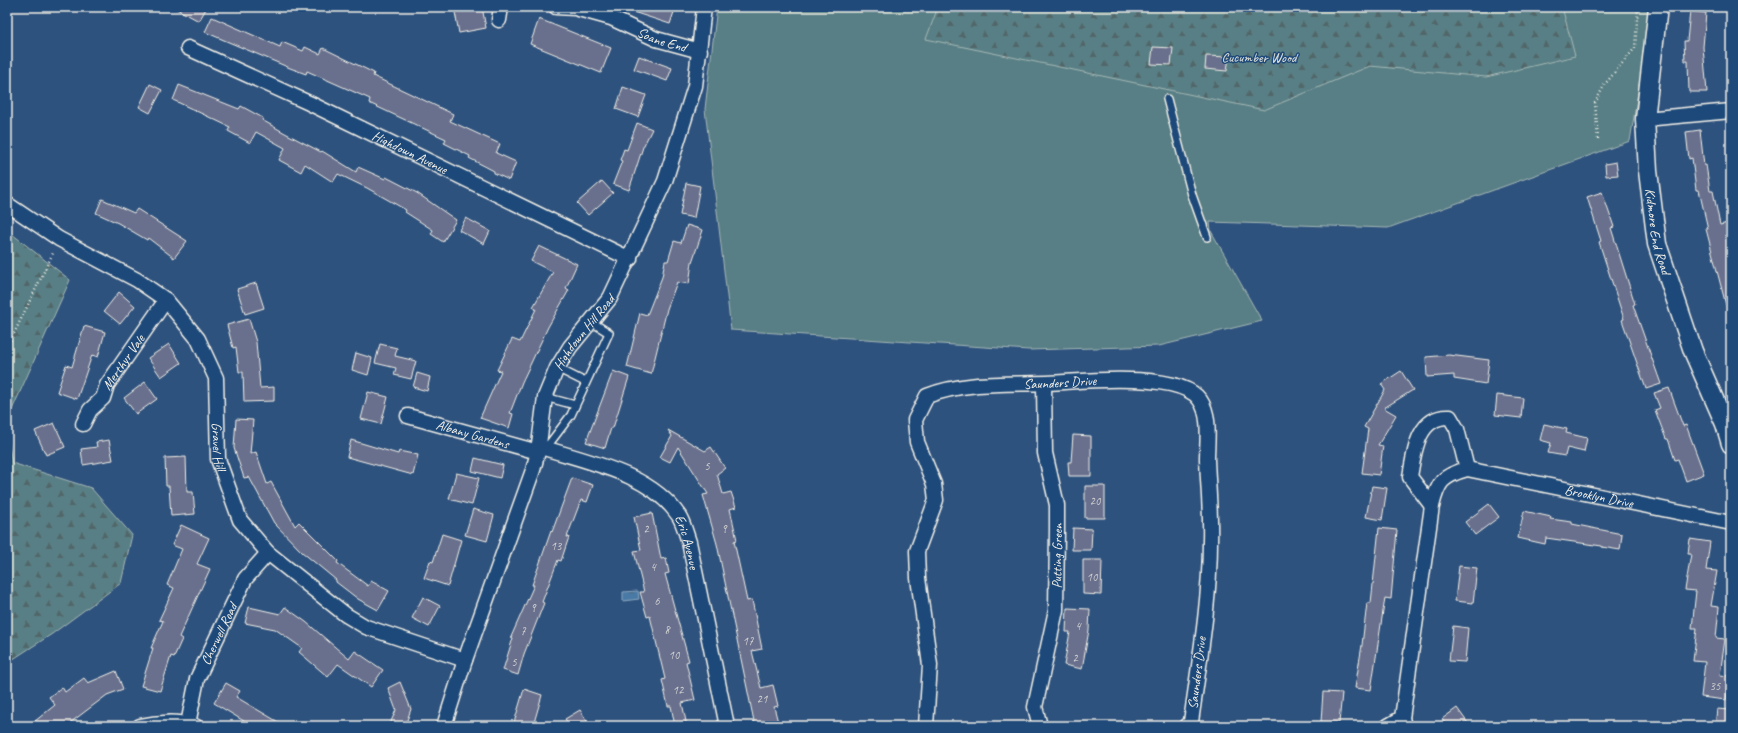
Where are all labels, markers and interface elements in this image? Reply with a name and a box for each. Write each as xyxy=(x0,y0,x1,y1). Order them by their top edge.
street label: Soane End xyxy=(635,23,691,56)
park label: Cucumber Wood xyxy=(1222,49,1299,66)
street label: Highdown Avenue xyxy=(369,127,452,178)
street label: Kidmore End Road xyxy=(1642,187,1676,279)
street label: Highdown Hill Road xyxy=(549,289,619,373)
street label: Merthyr Vale xyxy=(98,330,149,393)
street label: Saunders Drive xyxy=(1024,372,1098,392)
street label: Albany Gardens xyxy=(434,416,512,452)
street label: Gravel Hill xyxy=(209,422,231,475)
house number: 5 xyxy=(704,458,710,474)
street label: Brooklyn Drive xyxy=(1563,481,1636,512)
house number: 20 xyxy=(1090,493,1102,509)
street label: Eric Avenue xyxy=(671,512,703,572)
house number: 2 xyxy=(643,521,650,537)
house number: 9 xyxy=(721,521,728,537)
street label: Putting Green xyxy=(1048,523,1066,589)
house number: 13 xyxy=(551,538,563,554)
house number: 4 xyxy=(650,559,657,575)
house number: 10 xyxy=(1087,569,1099,585)
house number: 6 xyxy=(654,593,660,609)
street label: Cherwell Road xyxy=(197,598,242,668)
house number: 9 xyxy=(530,600,537,616)
house number: 4 xyxy=(1075,618,1082,634)
house number: 8 xyxy=(664,622,671,638)
house number: 7 xyxy=(520,623,526,639)
house number: 17 xyxy=(743,633,754,649)
street label: Saunders Drive xyxy=(1184,635,1210,710)
house number: 10 xyxy=(669,647,681,663)
house number: 2 xyxy=(1072,650,1079,666)
house number: 5 xyxy=(511,654,517,670)
house number: 35 xyxy=(1710,678,1721,694)
house number: 12 xyxy=(673,682,685,698)
house number: 21 xyxy=(757,691,768,707)

